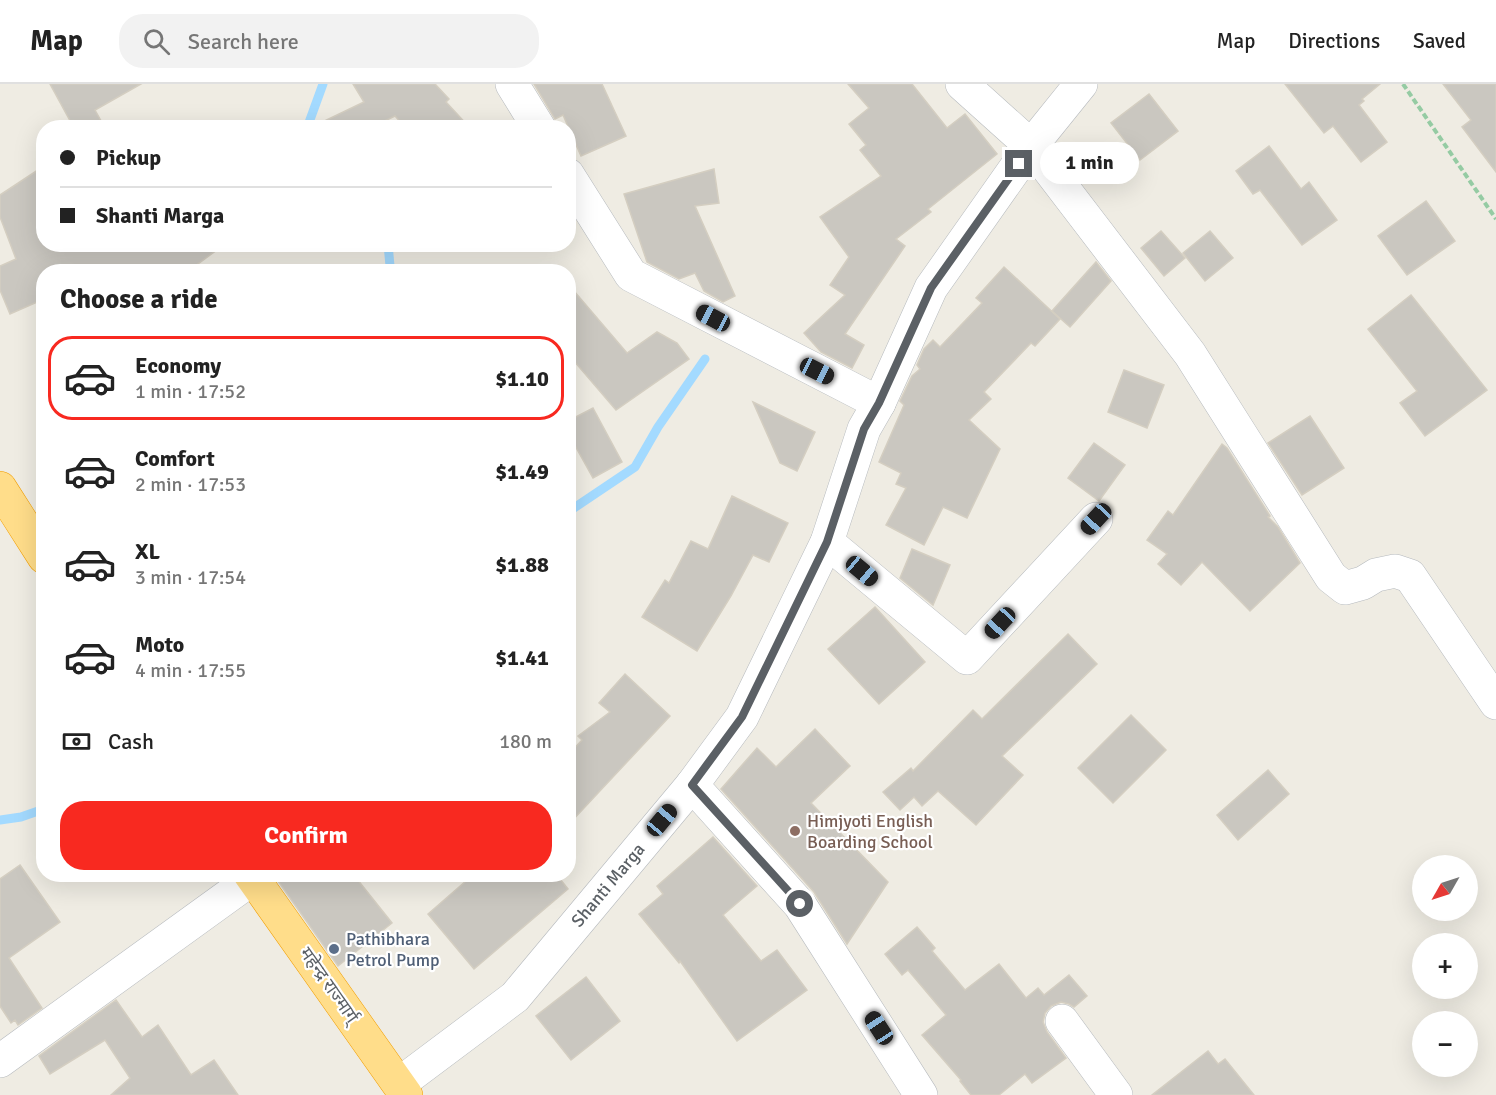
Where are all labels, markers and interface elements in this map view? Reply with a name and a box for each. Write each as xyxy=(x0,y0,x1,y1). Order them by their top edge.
search box xyxy=(119,14,539,68)
text: Map xyxy=(30,24,83,58)
icon: search xyxy=(140,25,173,58)
text: Search here xyxy=(188,28,299,55)
text: Map xyxy=(1217,28,1255,54)
text: Directions xyxy=(1288,28,1380,54)
text: Saved xyxy=(1413,28,1466,54)
callout: 1 min xyxy=(1040,143,1139,185)
text: Pickup xyxy=(96,144,161,171)
route end xyxy=(1005,150,1032,177)
text: 1 min xyxy=(1065,150,1114,175)
text: Shanti Marga xyxy=(96,202,224,229)
text: Choose a ride xyxy=(60,283,218,316)
car xyxy=(693,302,733,334)
icon: car xyxy=(63,351,117,405)
text: Economy xyxy=(135,352,221,379)
car xyxy=(797,355,837,387)
text: $1.10 xyxy=(495,365,549,392)
text: 1 min · 17:52 xyxy=(135,379,246,404)
icon: car xyxy=(63,444,117,498)
text: Comfort xyxy=(135,445,215,472)
text: $1.49 xyxy=(495,458,549,485)
text: 2 min · 17:53 xyxy=(135,472,246,497)
car xyxy=(1077,500,1115,538)
icon: car xyxy=(63,537,117,591)
text: XL xyxy=(135,538,160,565)
text: $1.88 xyxy=(495,551,549,578)
car xyxy=(842,553,882,589)
text: 3 min · 17:54 xyxy=(135,565,246,590)
car xyxy=(981,604,1019,642)
icon: car xyxy=(63,630,117,684)
text: Moto xyxy=(135,631,184,658)
text: $1.41 xyxy=(495,644,549,671)
text: 4 min · 17:55 xyxy=(135,658,246,683)
icon: cash xyxy=(60,725,93,758)
text: Cash xyxy=(108,728,154,755)
text: 180 m xyxy=(499,729,552,754)
car xyxy=(644,800,680,840)
button: Confirm xyxy=(60,801,552,870)
place label: Himjyoti English Boarding School xyxy=(807,810,933,853)
marker: Himjyoti English Boarding School xyxy=(788,824,802,838)
street label: Shanti Marga xyxy=(567,839,649,931)
north arrow xyxy=(1412,855,1478,921)
map controls xyxy=(1412,855,1478,1077)
route start xyxy=(786,890,813,917)
place label: Pathibhara Petrol Pump xyxy=(346,928,440,971)
button: + xyxy=(1412,933,1478,999)
marker: Pathibhara Petrol Pump xyxy=(327,942,341,956)
street label: महेन्द्र राज्मार्ग् xyxy=(295,943,365,1030)
car xyxy=(862,1008,896,1048)
button: − xyxy=(1412,1011,1478,1077)

